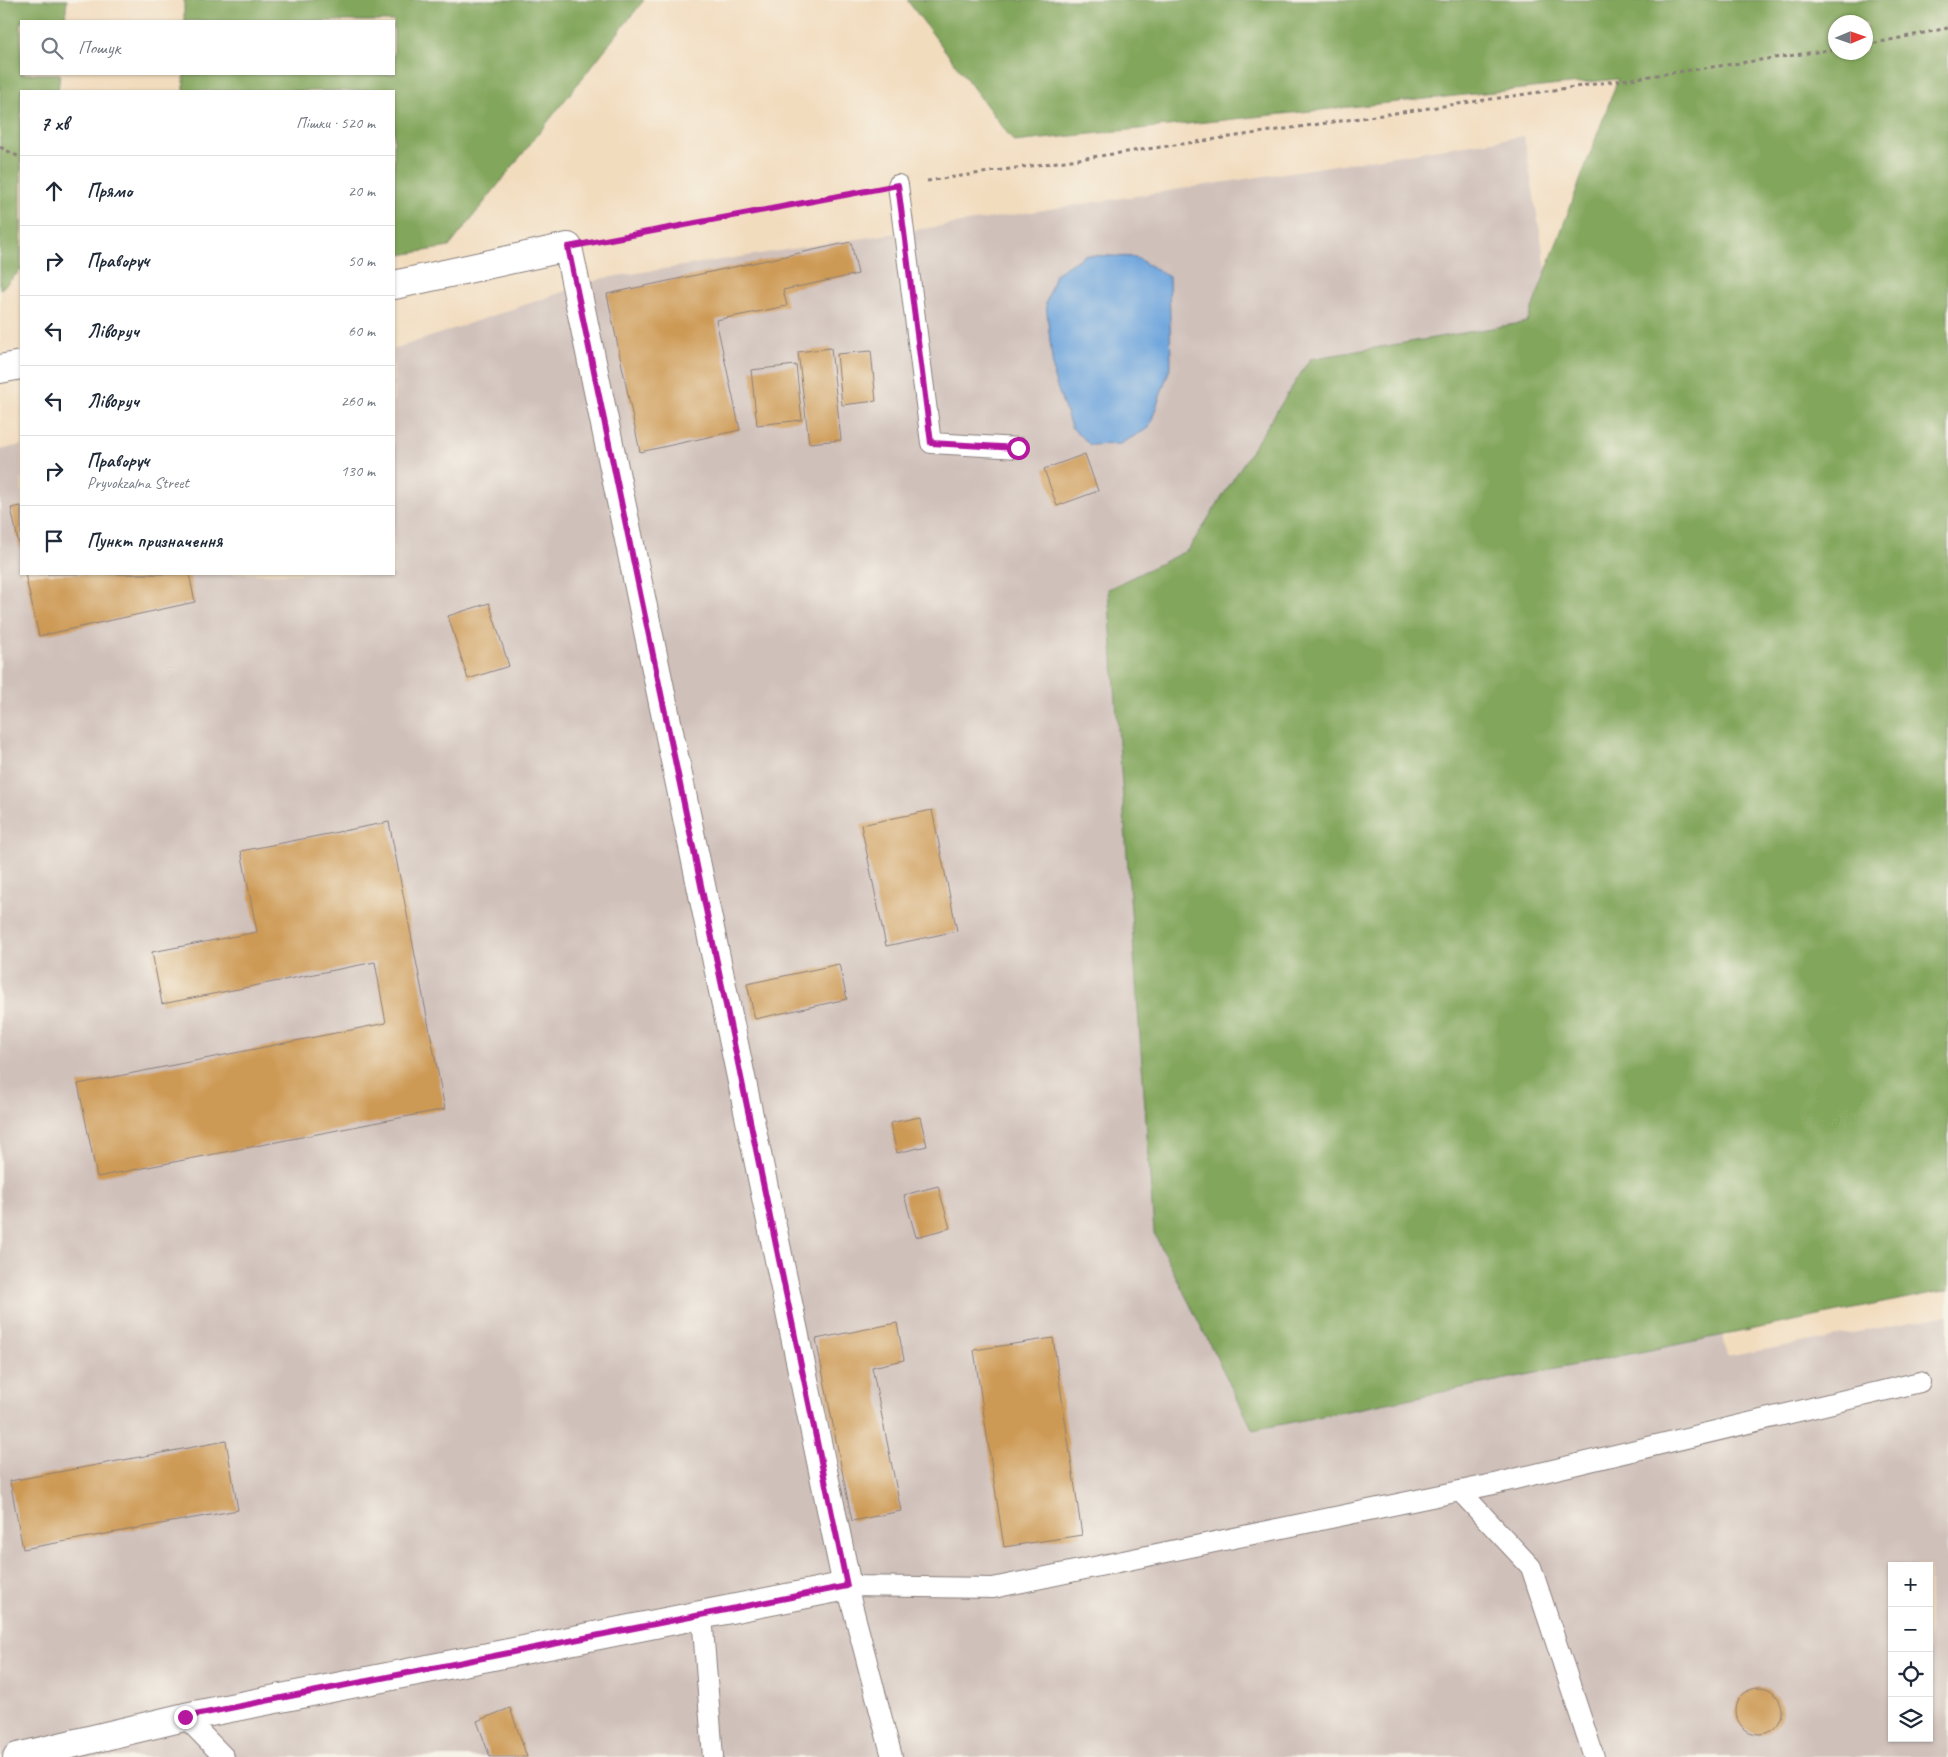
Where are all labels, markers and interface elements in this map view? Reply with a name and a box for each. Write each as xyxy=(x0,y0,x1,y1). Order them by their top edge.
north arrow xyxy=(1828,15,1873,60)
search box xyxy=(20,20,395,75)
icon: search xyxy=(38,34,66,62)
text: Пошук xyxy=(78,36,120,60)
text: 7 хв xyxy=(40,110,69,136)
text: Пішки · 520 m xyxy=(296,113,375,133)
icon: ahead xyxy=(40,177,68,205)
text: Прямо xyxy=(87,179,132,203)
text: 20 m xyxy=(348,181,375,201)
icon: right xyxy=(40,247,68,275)
text: Праворуч xyxy=(87,249,149,273)
text: 50 m xyxy=(348,251,375,271)
icon: left xyxy=(40,317,68,345)
text: Ліворуч xyxy=(87,319,139,343)
text: 60 m xyxy=(348,321,375,341)
icon: left xyxy=(40,387,68,415)
text: Ліворуч xyxy=(87,389,139,413)
text: 260 m xyxy=(341,391,375,411)
route start xyxy=(1007,437,1030,460)
text: Праворуч xyxy=(87,449,149,473)
icon: right xyxy=(40,457,68,485)
text: 130 m xyxy=(341,461,375,481)
text: Pryvokzalna Street xyxy=(87,473,189,493)
icon: arrive xyxy=(40,527,68,555)
text: Пункт призначення xyxy=(87,529,222,553)
map controls xyxy=(1888,1562,1933,1742)
button: + xyxy=(1888,1562,1933,1607)
button: − xyxy=(1888,1607,1933,1652)
button: locate xyxy=(1888,1652,1933,1697)
button: layers xyxy=(1888,1697,1933,1742)
route end xyxy=(174,1706,197,1729)

